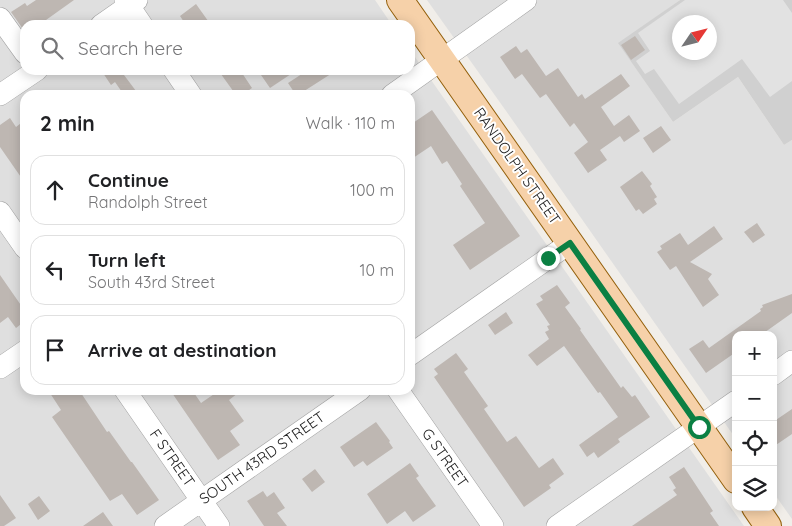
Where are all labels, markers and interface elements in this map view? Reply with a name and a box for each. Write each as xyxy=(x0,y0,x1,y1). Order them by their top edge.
north arrow xyxy=(672,15,717,60)
search box xyxy=(20,20,415,75)
icon: search xyxy=(38,34,66,62)
text: Search here xyxy=(78,36,183,60)
street label: RANDOLPH STREET xyxy=(470,104,565,228)
text: 2 min xyxy=(40,110,95,136)
text: Walk · 110 m xyxy=(306,113,395,133)
text: Continue xyxy=(88,168,169,192)
icon: ahead xyxy=(41,176,69,204)
text: 100 m xyxy=(350,180,394,200)
text: Randolph Street xyxy=(88,192,208,212)
route end xyxy=(537,247,560,270)
text: Turn left xyxy=(88,248,166,272)
icon: left xyxy=(41,256,69,284)
text: 10 m xyxy=(360,260,394,280)
text: South 43rd Street xyxy=(88,272,215,292)
map controls xyxy=(732,331,777,511)
button: + xyxy=(732,331,777,376)
icon: arrive xyxy=(41,336,69,364)
text: Arrive at destination xyxy=(88,338,277,362)
button: − xyxy=(732,376,777,421)
street label: SOUTH 43RD STREET xyxy=(195,407,328,508)
route start xyxy=(688,416,711,439)
button: locate xyxy=(732,421,777,466)
street label: G STREET xyxy=(418,424,473,491)
street label: F STREET xyxy=(146,425,199,490)
button: layers xyxy=(732,466,777,511)

